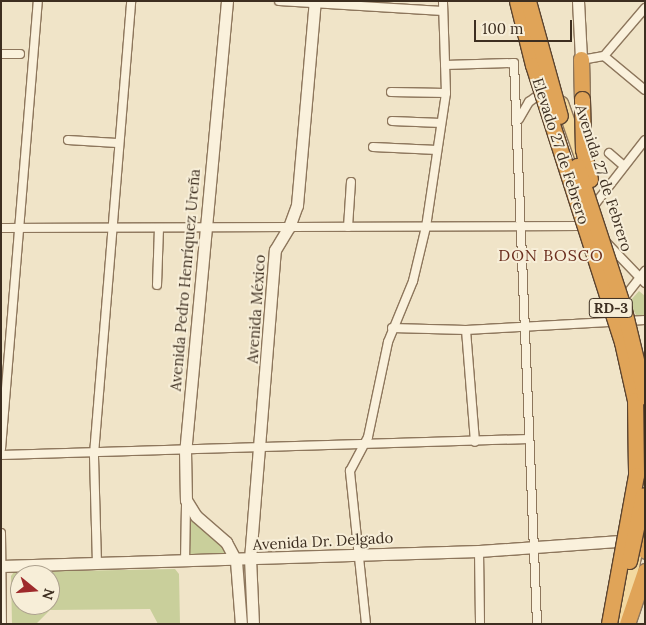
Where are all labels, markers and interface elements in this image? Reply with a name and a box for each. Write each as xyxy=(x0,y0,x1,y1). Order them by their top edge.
scale bar xyxy=(476,10,574,42)
text: 100 m xyxy=(482,19,523,38)
street label: Elevado 27 de Febrero xyxy=(529,76,593,226)
street label: Avenida 27 de Febrero xyxy=(572,102,636,254)
street label: Avenida Pedro Henríquez Ureña xyxy=(166,168,204,392)
district label: DON BOSCO xyxy=(497,245,605,265)
street label: Avenida México xyxy=(243,254,269,364)
road number: RD-3 xyxy=(588,296,634,320)
street label: Avenida Dr. Delgado xyxy=(252,528,394,554)
north arrow xyxy=(10,565,60,615)
text: N xyxy=(38,586,59,602)

